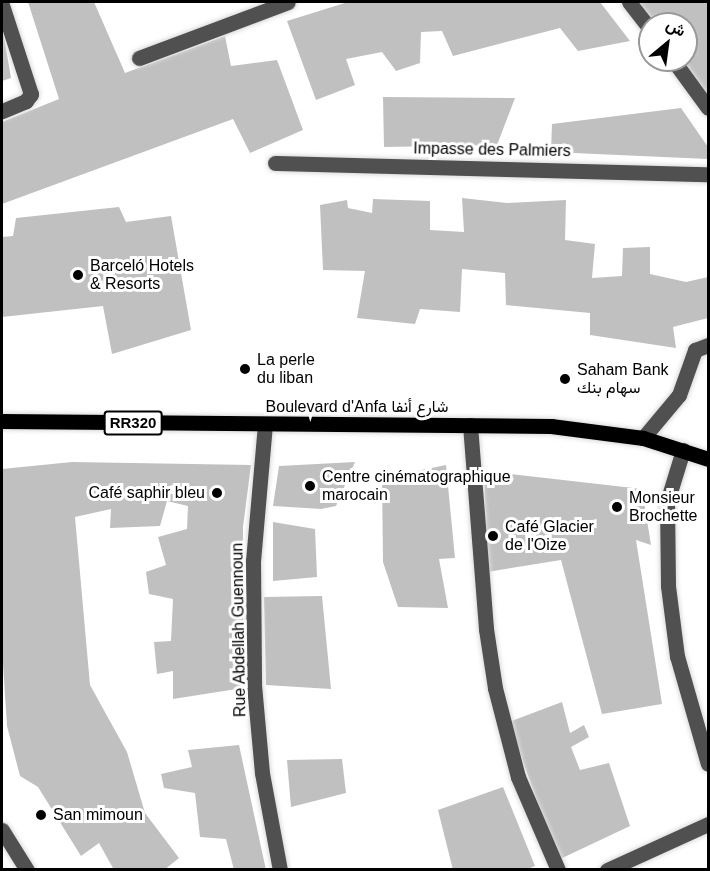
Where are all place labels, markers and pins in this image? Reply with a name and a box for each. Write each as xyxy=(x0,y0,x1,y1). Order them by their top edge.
place label: Barceló Hotels & Resorts xyxy=(90,256,194,294)
marker: Barceló Hotels & Resorts xyxy=(71,268,85,282)
place label: La perle du liban xyxy=(257,350,315,388)
place label: Saham Bank سهام بنك xyxy=(577,360,669,398)
marker: La perle du liban xyxy=(238,362,252,376)
marker: Saham Bank سهام بنك xyxy=(558,372,572,386)
place label: Centre cinématographique marocain xyxy=(322,467,511,505)
marker: Centre cinématographique marocain xyxy=(303,479,317,493)
place label: Café saphir bleu xyxy=(88,483,205,503)
marker: Café saphir bleu xyxy=(210,486,224,500)
place label: Monsieur Brochette xyxy=(629,488,697,526)
marker: Monsieur Brochette xyxy=(610,500,624,514)
place label: Café Glacier de l'Oize xyxy=(505,517,594,555)
marker: Café Glacier de l'Oize xyxy=(486,529,500,543)
place label: San mimoun xyxy=(53,805,143,825)
marker: San mimoun xyxy=(34,808,48,822)

